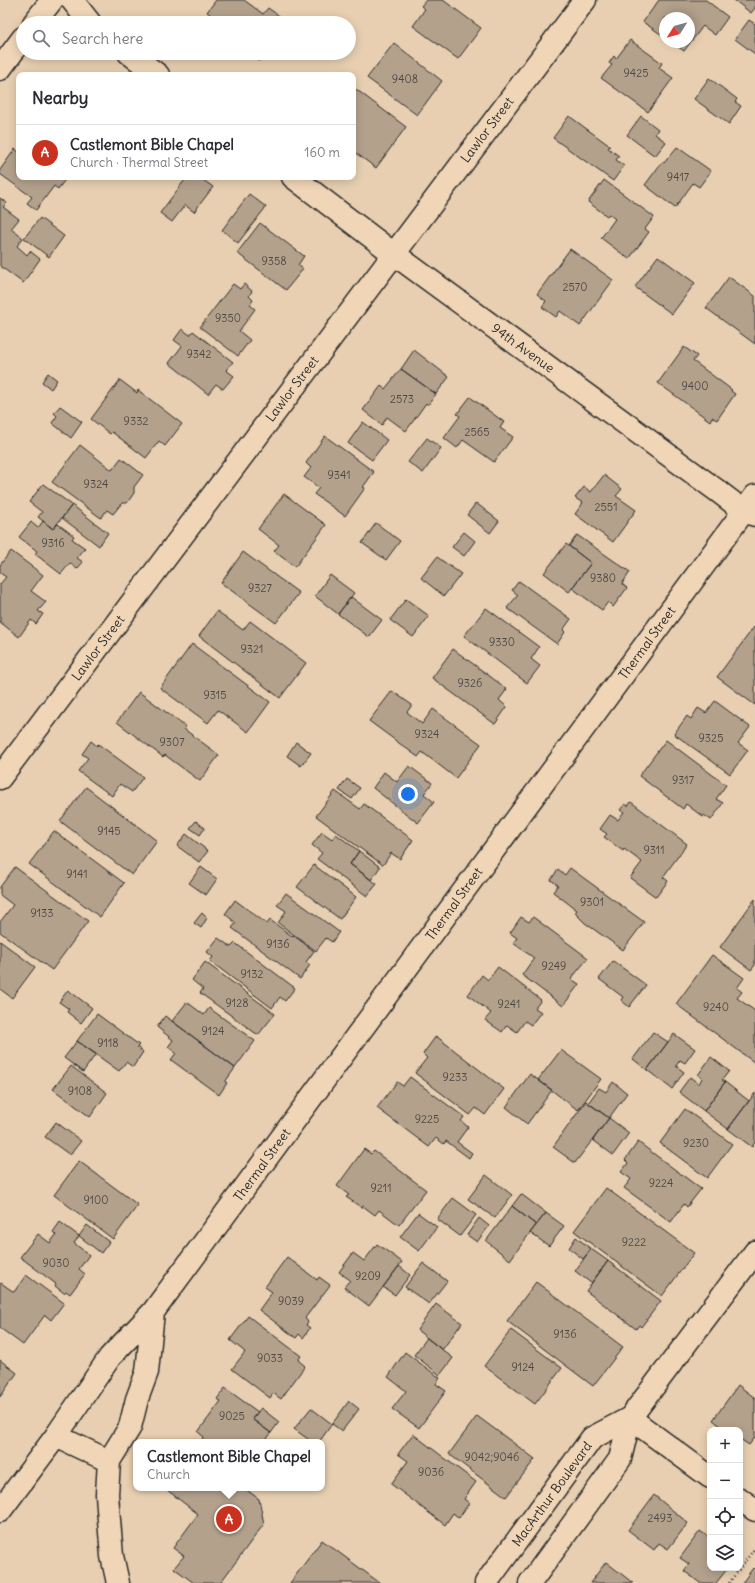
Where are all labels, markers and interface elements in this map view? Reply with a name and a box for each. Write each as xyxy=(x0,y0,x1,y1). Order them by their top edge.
north arrow xyxy=(659,12,695,48)
search box xyxy=(16,16,356,60)
icon: search xyxy=(30,27,52,49)
text: Search here xyxy=(62,29,143,48)
house number: 9425 xyxy=(623,66,649,80)
house number: 9408 xyxy=(392,72,418,86)
text: Nearby xyxy=(32,87,88,109)
street label: Lawlor Street xyxy=(457,93,518,166)
text: Castlemont Bible Chapel xyxy=(70,135,234,154)
text: A xyxy=(41,144,49,161)
text: 160 m xyxy=(304,144,340,161)
text: Church · Thermal Street xyxy=(70,154,208,171)
house number: 9417 xyxy=(667,170,690,184)
house number: 9358 xyxy=(261,254,287,268)
house number: 2570 xyxy=(563,280,587,294)
house number: 9350 xyxy=(215,311,241,325)
street label: 94th Avenue xyxy=(488,320,558,376)
house number: 9342 xyxy=(187,347,211,361)
street label: Lawlor Street xyxy=(262,352,323,425)
house number: 9400 xyxy=(681,379,709,393)
house number: 2573 xyxy=(390,392,414,406)
house number: 9332 xyxy=(124,414,148,428)
house number: 2565 xyxy=(464,425,490,439)
house number: 9341 xyxy=(327,468,351,482)
house number: 9324 xyxy=(84,477,108,491)
house number: 2551 xyxy=(594,500,618,514)
house number: 9316 xyxy=(41,536,65,550)
house number: 9380 xyxy=(590,571,616,585)
house number: 9327 xyxy=(248,581,273,595)
street label: Thermal Street xyxy=(615,603,680,683)
street label: Lawlor Street xyxy=(68,611,129,684)
house number: 9330 xyxy=(489,635,515,649)
house number: 9321 xyxy=(241,642,263,656)
house number: 9326 xyxy=(458,676,482,690)
house number: 9315 xyxy=(203,688,227,702)
house number: 9324 xyxy=(415,727,439,741)
house number: 9325 xyxy=(699,731,723,745)
house number: 9307 xyxy=(159,735,185,749)
house number: 9317 xyxy=(672,773,695,787)
your location xyxy=(398,784,418,804)
house number: 9145 xyxy=(97,824,121,838)
house number: 9311 xyxy=(643,843,665,857)
street label: Thermal Street xyxy=(422,864,487,944)
house number: 9141 xyxy=(66,867,88,881)
house number: 9301 xyxy=(580,895,604,909)
house number: 9133 xyxy=(30,906,54,920)
house number: 9136 xyxy=(266,937,290,951)
house number: 9249 xyxy=(542,959,566,973)
house number: 9132 xyxy=(241,967,263,981)
house number: 9128 xyxy=(225,996,249,1010)
house number: 9241 xyxy=(498,997,520,1011)
house number: 9240 xyxy=(703,1000,729,1014)
house number: 9124 xyxy=(202,1024,224,1038)
house number: 9118 xyxy=(97,1036,119,1050)
house number: 9233 xyxy=(443,1070,467,1084)
house number: 9108 xyxy=(68,1084,92,1098)
house number: 9225 xyxy=(415,1112,439,1126)
street label: Thermal Street xyxy=(230,1125,295,1205)
house number: 9230 xyxy=(683,1136,709,1150)
house number: 9224 xyxy=(649,1176,673,1190)
house number: 9211 xyxy=(370,1181,392,1195)
house number: 9100 xyxy=(83,1193,109,1207)
house number: 9222 xyxy=(622,1235,646,1249)
house number: 9030 xyxy=(42,1256,70,1270)
house number: 9209 xyxy=(355,1269,381,1283)
house number: 9039 xyxy=(278,1294,304,1308)
house number: 9136 xyxy=(553,1327,577,1341)
house number: 9033 xyxy=(257,1351,283,1365)
house number: 9124 xyxy=(512,1360,534,1374)
house number: 9025 xyxy=(219,1409,245,1423)
map controls xyxy=(707,1427,743,1571)
button: + xyxy=(707,1427,743,1463)
street label: MacArthur Boulevard xyxy=(508,1438,596,1550)
popup xyxy=(133,1439,325,1491)
text: Castlemont Bible Chapel xyxy=(147,1447,311,1466)
house number: 9042;9046 xyxy=(465,1450,519,1464)
button: − xyxy=(707,1463,743,1499)
house number: 9036 xyxy=(418,1465,444,1479)
text: Church xyxy=(147,1466,190,1483)
button: locate xyxy=(707,1499,743,1535)
pin: A xyxy=(216,1504,242,1534)
house number: 2493 xyxy=(648,1511,672,1525)
button: layers xyxy=(707,1535,743,1571)

